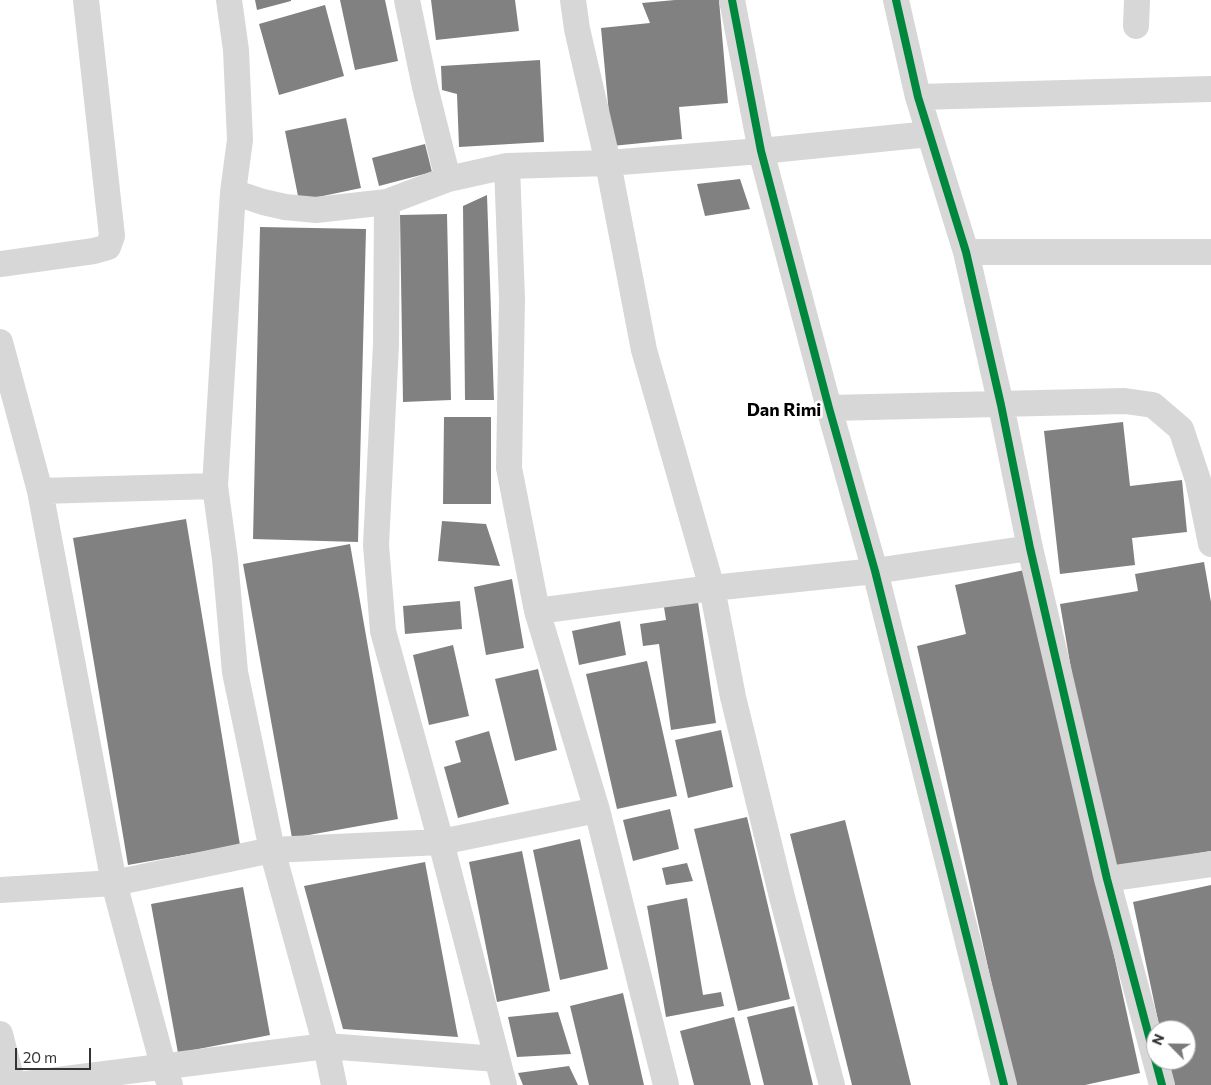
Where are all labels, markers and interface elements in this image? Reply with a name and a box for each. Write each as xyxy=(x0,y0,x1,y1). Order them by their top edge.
district label: Dan Rimi xyxy=(747,399,821,421)
north arrow xyxy=(1146,1020,1196,1070)
text: N xyxy=(1148,1031,1168,1047)
scale bar xyxy=(18,1038,94,1070)
text: 20 m xyxy=(23,1048,57,1066)

